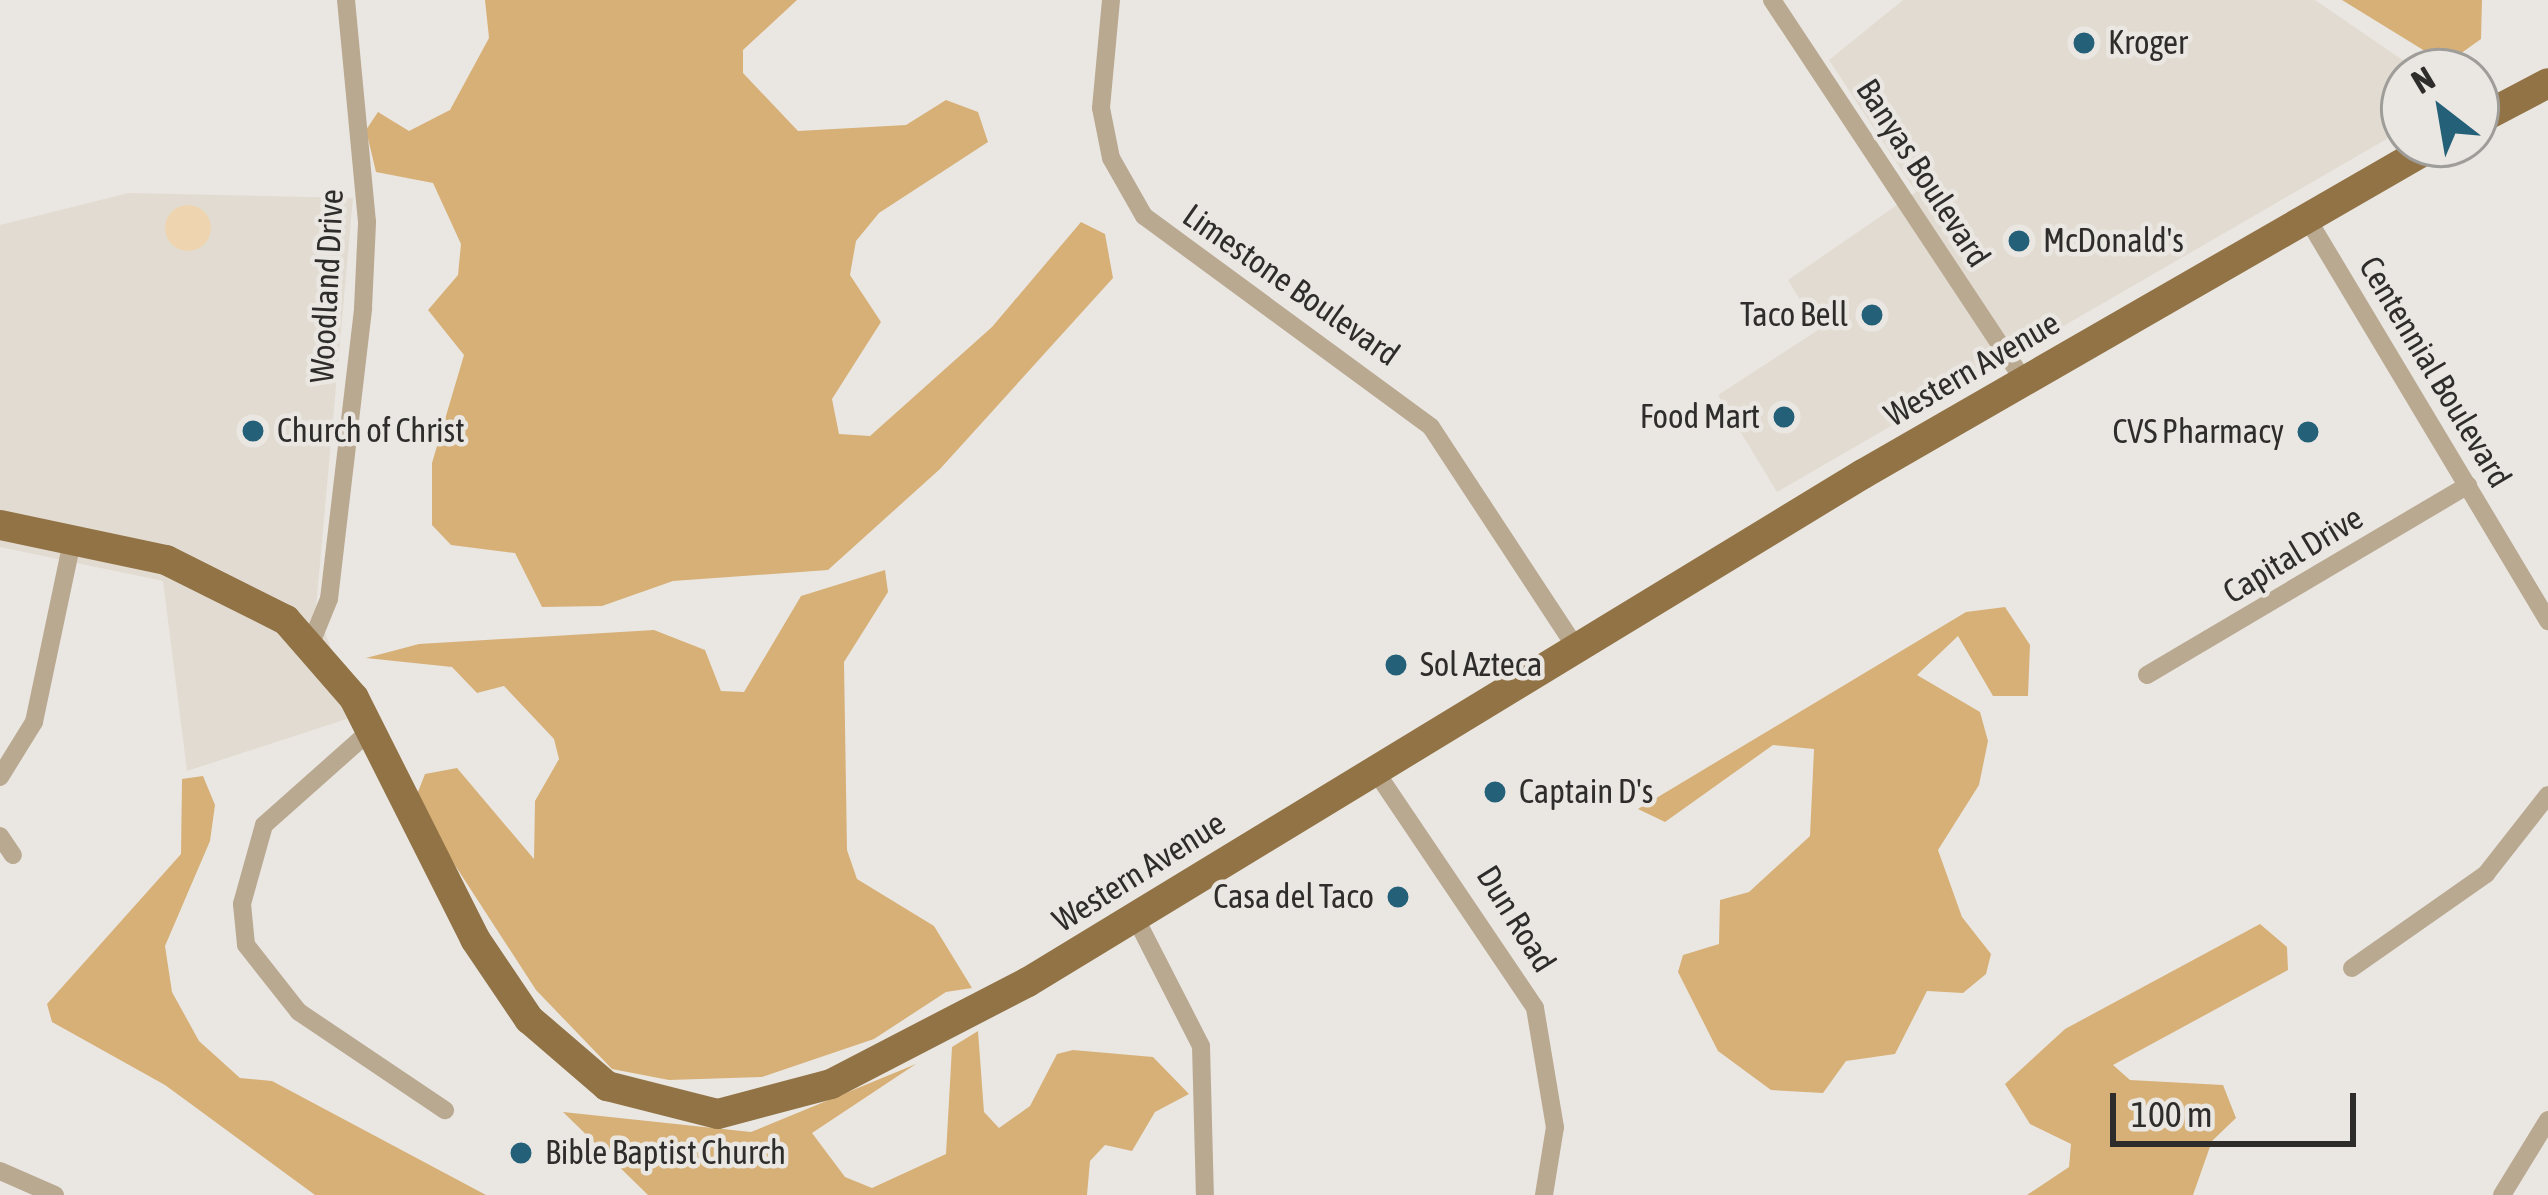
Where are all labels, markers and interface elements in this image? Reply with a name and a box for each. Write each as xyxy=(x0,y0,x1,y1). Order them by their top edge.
place label: Kroger xyxy=(2108,23,2188,63)
marker: Kroger xyxy=(2071,30,2097,56)
north arrow xyxy=(2380,48,2500,168)
text: N xyxy=(2405,58,2441,101)
street label: Banyas Boulevard xyxy=(1848,72,1998,274)
street label: Woodland Drive xyxy=(302,188,352,384)
street label: Limestone Boulevard xyxy=(1175,196,1407,374)
place label: McDonald's xyxy=(2043,221,2184,261)
marker: McDonald's xyxy=(2006,228,2032,254)
street label: Centennial Boulevard xyxy=(2350,249,2520,495)
place label: Taco Bell xyxy=(1740,295,1848,335)
marker: Taco Bell xyxy=(1859,302,1885,328)
street label: Western Avenue xyxy=(1878,303,2066,435)
place label: Food Mart xyxy=(1640,397,1760,437)
marker: Food Mart xyxy=(1771,404,1797,430)
place label: Church of Christ xyxy=(277,411,465,451)
place label: CVS Pharmacy xyxy=(2112,412,2284,452)
marker: Church of Christ xyxy=(240,418,266,444)
marker: CVS Pharmacy xyxy=(2295,419,2321,445)
street label: Capital Drive xyxy=(2216,498,2370,612)
place label: Sol Azteca xyxy=(1420,645,1542,685)
marker: Sol Azteca xyxy=(1383,652,1409,678)
place label: Captain D's xyxy=(1519,772,1653,812)
marker: Captain D's xyxy=(1482,779,1508,805)
street label: Western Avenue xyxy=(1046,803,1232,941)
street label: Dun Road xyxy=(1468,858,1564,980)
place label: Casa del Taco xyxy=(1213,877,1374,917)
marker: Casa del Taco xyxy=(1385,884,1411,910)
scale bar xyxy=(2116,1069,2362,1143)
text: 100 m xyxy=(2131,1093,2213,1135)
place label: Bible Baptist Church xyxy=(545,1133,786,1173)
marker: Bible Baptist Church xyxy=(508,1140,534,1166)

